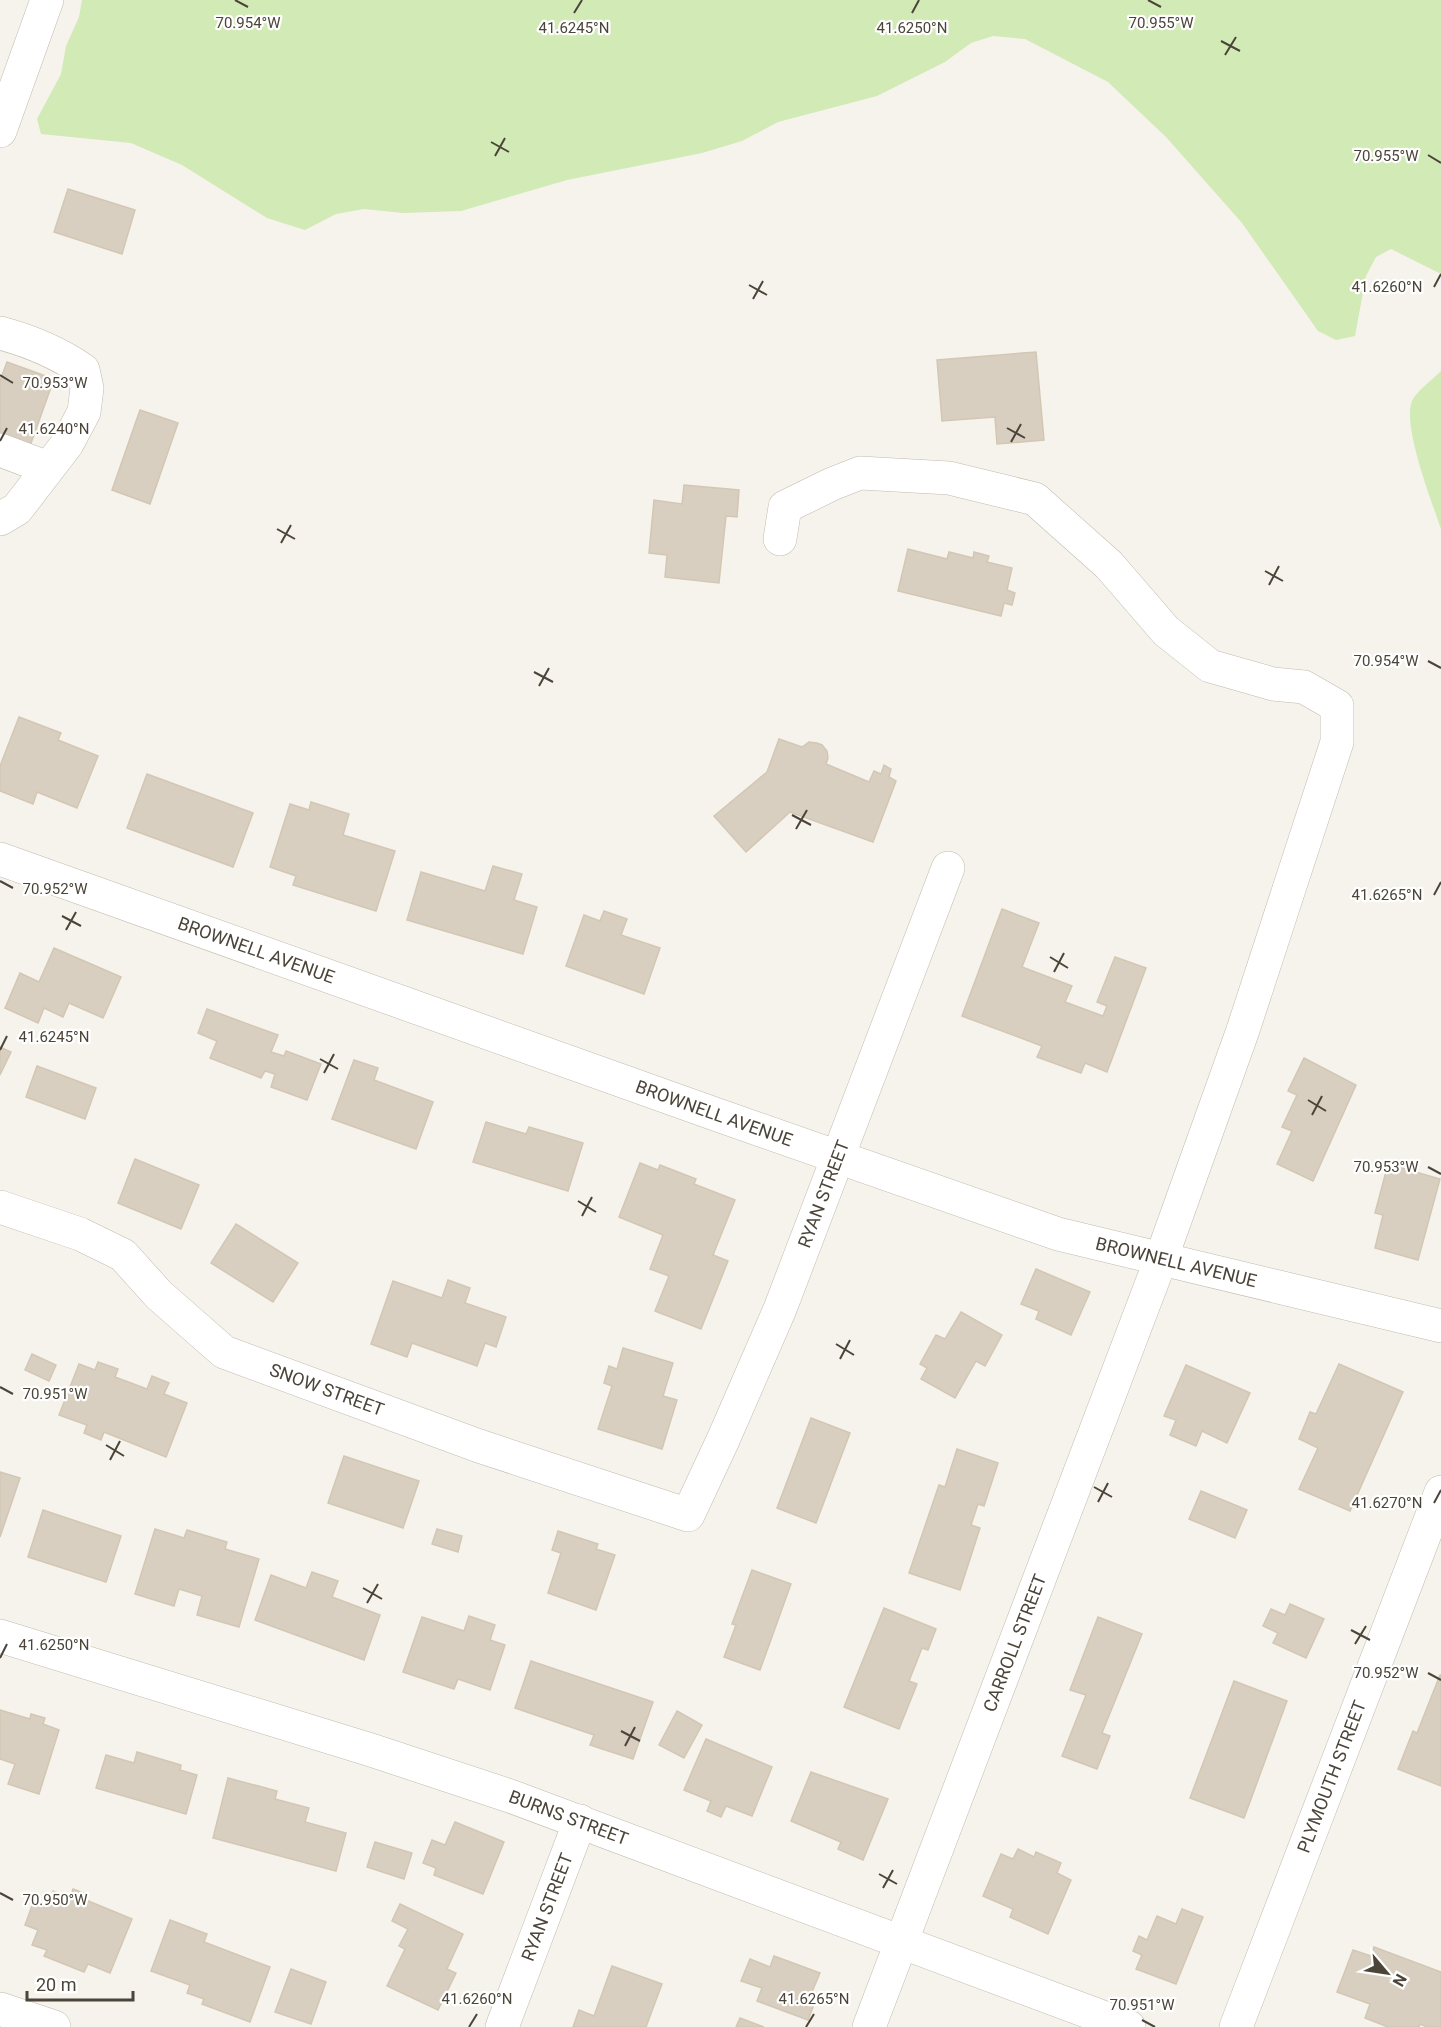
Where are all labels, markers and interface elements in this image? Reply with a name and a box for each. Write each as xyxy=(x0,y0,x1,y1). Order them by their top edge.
text: 70.954°W xyxy=(215,14,281,32)
text: 70.955°W xyxy=(1128,14,1194,32)
text: 41.6245°N xyxy=(539,19,609,37)
text: 41.6250°N xyxy=(877,19,947,37)
text: 70.955°W xyxy=(1353,147,1419,165)
text: 41.6260°N xyxy=(1352,278,1422,296)
text: 70.953°W xyxy=(22,374,88,392)
text: 41.6240°N xyxy=(19,420,89,438)
text: 70.954°W xyxy=(1353,652,1419,670)
text: 70.952°W xyxy=(22,880,88,898)
text: 41.6265°N xyxy=(1352,886,1422,904)
street label: BROWNELL AVENUE xyxy=(175,912,338,988)
text: 41.6245°N xyxy=(19,1028,89,1046)
street label: BROWNELL AVENUE xyxy=(633,1076,795,1150)
street label: RYAN STREET xyxy=(793,1137,853,1251)
text: 70.953°W xyxy=(1353,1158,1419,1176)
street label: BROWNELL AVENUE xyxy=(1094,1232,1259,1291)
street label: SNOW STREET xyxy=(267,1359,387,1420)
text: 70.951°W xyxy=(22,1385,88,1403)
text: 41.6270°N xyxy=(1352,1494,1422,1512)
street label: CARROLL STREET xyxy=(979,1571,1051,1715)
text: 41.6250°N xyxy=(19,1636,89,1654)
text: 70.952°W xyxy=(1353,1664,1419,1682)
street label: PLYMOUTH STREET xyxy=(1293,1697,1370,1856)
street label: BURNS STREET xyxy=(506,1786,632,1849)
street label: RYAN STREET xyxy=(517,1850,577,1964)
text: 70.950°W xyxy=(22,1891,88,1909)
north arrow xyxy=(1357,1943,1417,2003)
scale bar xyxy=(27,1964,134,2002)
text: N xyxy=(1389,1970,1411,1990)
text: 20 m xyxy=(36,1974,76,1995)
text: 41.6260°N xyxy=(442,1990,512,2008)
text: 41.6265°N xyxy=(779,1990,849,2008)
text: 70.951°W xyxy=(1109,1996,1175,2014)

